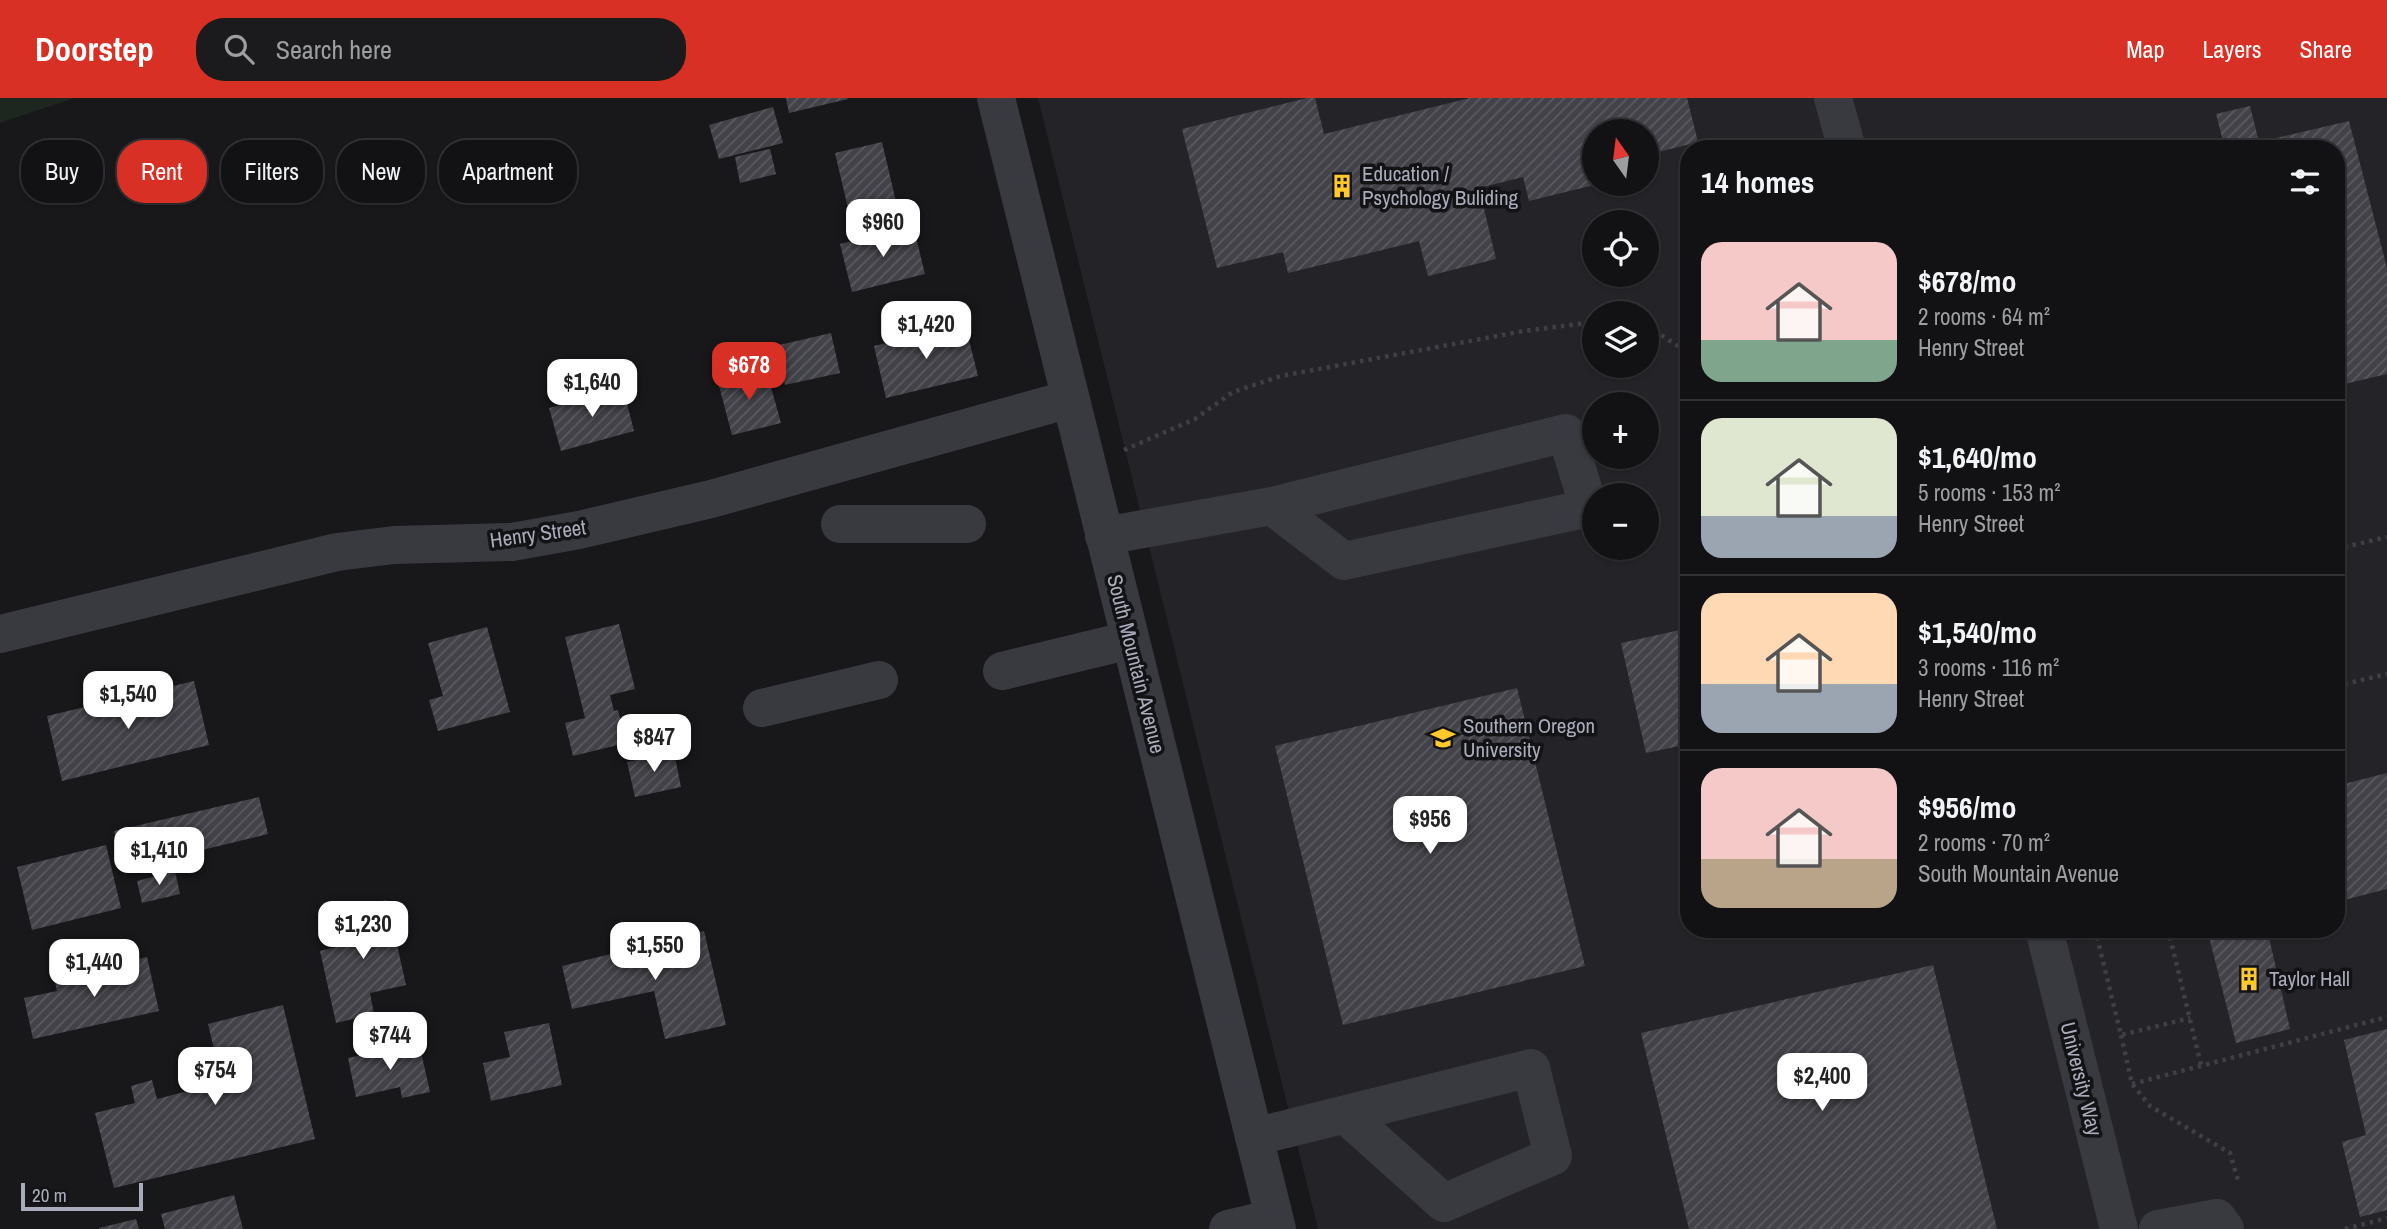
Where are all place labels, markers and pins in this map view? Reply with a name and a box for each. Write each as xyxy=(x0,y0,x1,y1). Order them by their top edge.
place label: Education / Psychology Buliding xyxy=(1362,159,1518,212)
building icon: Education / Psychology Buliding xyxy=(1328,172,1356,200)
pin: $960 xyxy=(842,200,924,259)
pin: $1,420 xyxy=(869,302,983,361)
pin: $678 xyxy=(708,342,790,402)
pin: $1,640 xyxy=(535,360,649,419)
pin: $1,540 xyxy=(71,672,185,731)
place label: Southern Oregon University xyxy=(1463,711,1595,764)
pin: $847 xyxy=(613,714,695,774)
school or university icon: Southern Oregon University xyxy=(1429,724,1457,752)
pin: $956 xyxy=(1389,796,1471,856)
pin: $1,410 xyxy=(102,828,216,887)
pin: $1,230 xyxy=(306,902,420,961)
pin: $1,550 xyxy=(598,922,712,982)
pin: $1,440 xyxy=(37,940,151,999)
place label: Taylor Hall xyxy=(2269,964,2350,993)
building icon: Taylor Hall xyxy=(2235,965,2263,993)
pin: $744 xyxy=(349,1012,431,1072)
pin: $754 xyxy=(174,1048,256,1107)
pin: $2,400 xyxy=(1765,1054,1879,1113)

